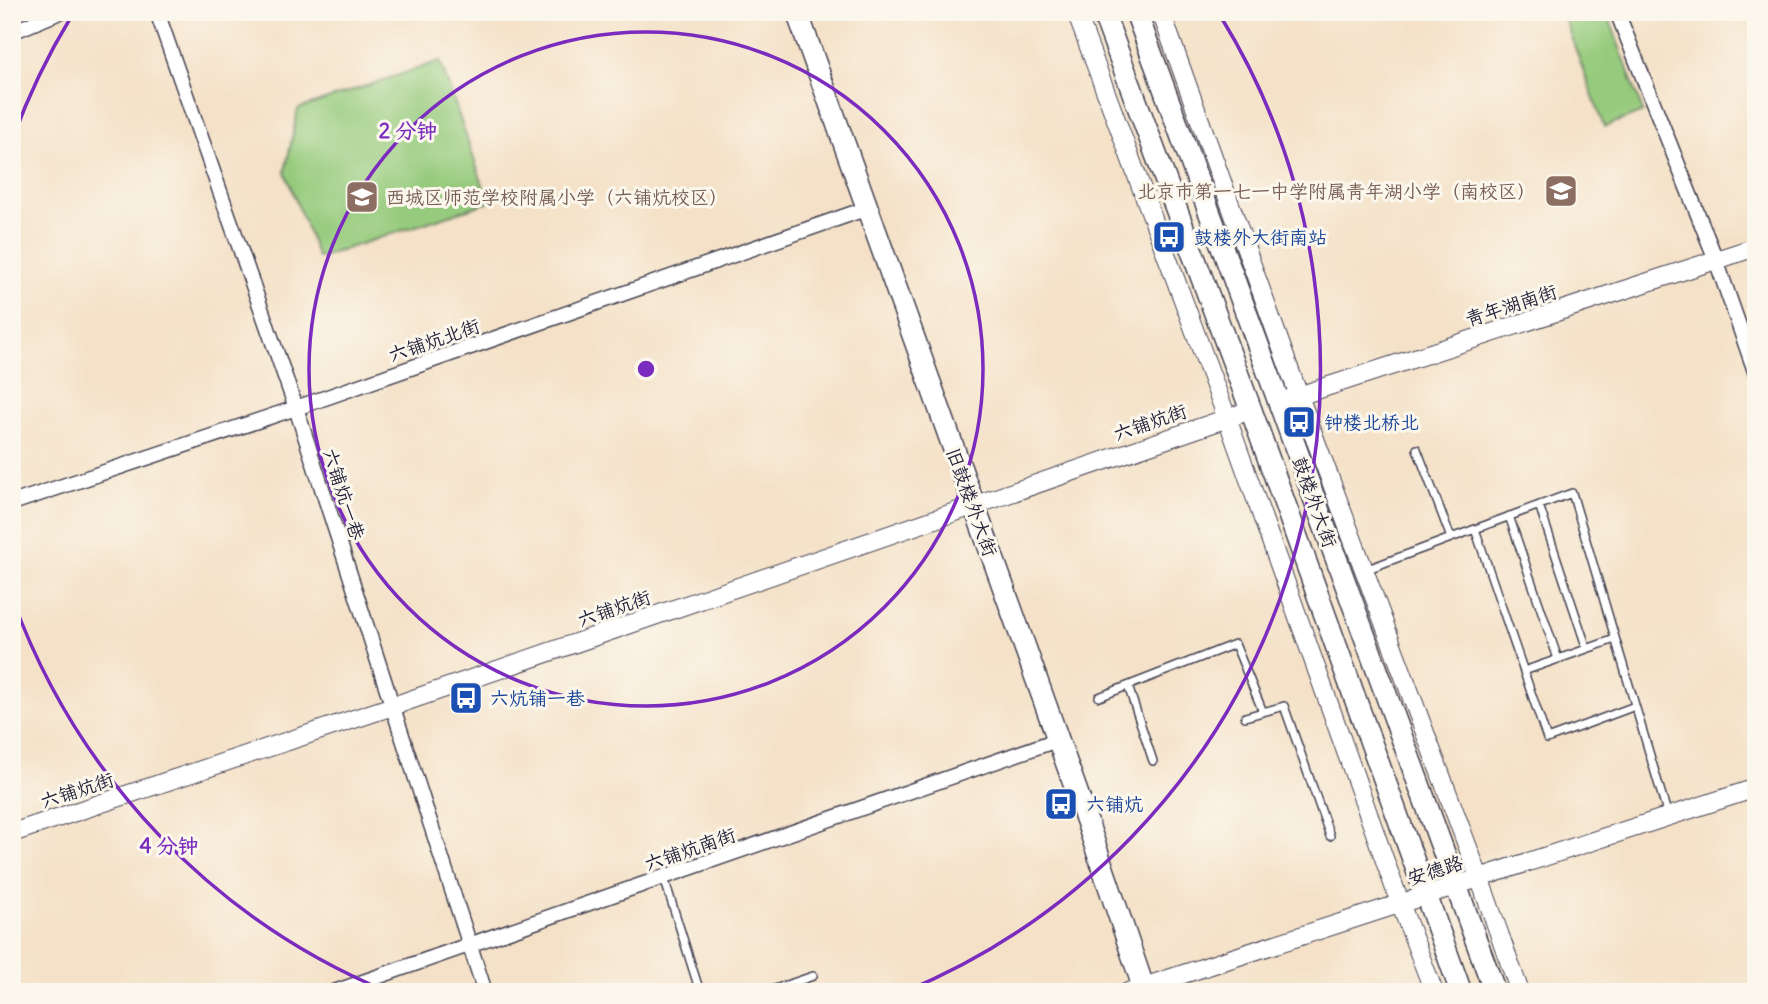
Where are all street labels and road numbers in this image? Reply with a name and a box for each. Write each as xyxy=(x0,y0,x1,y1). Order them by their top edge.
street label: 青年湖南街 xyxy=(1462,279,1560,331)
street label: 六铺炕北街 xyxy=(385,313,483,367)
street label: 六铺炕街 xyxy=(1110,398,1190,446)
street label: 旧鼓楼外大街 xyxy=(941,444,1003,560)
street label: 六铺炕一巷 xyxy=(318,445,370,543)
street label: 鼓楼外大街 xyxy=(1287,453,1343,551)
street label: 六铺炕街 xyxy=(574,584,654,632)
street label: 六铺炕街 xyxy=(37,767,117,813)
street label: 六铺炕南街 xyxy=(641,822,739,876)
street label: 安德路 xyxy=(1404,850,1466,890)

